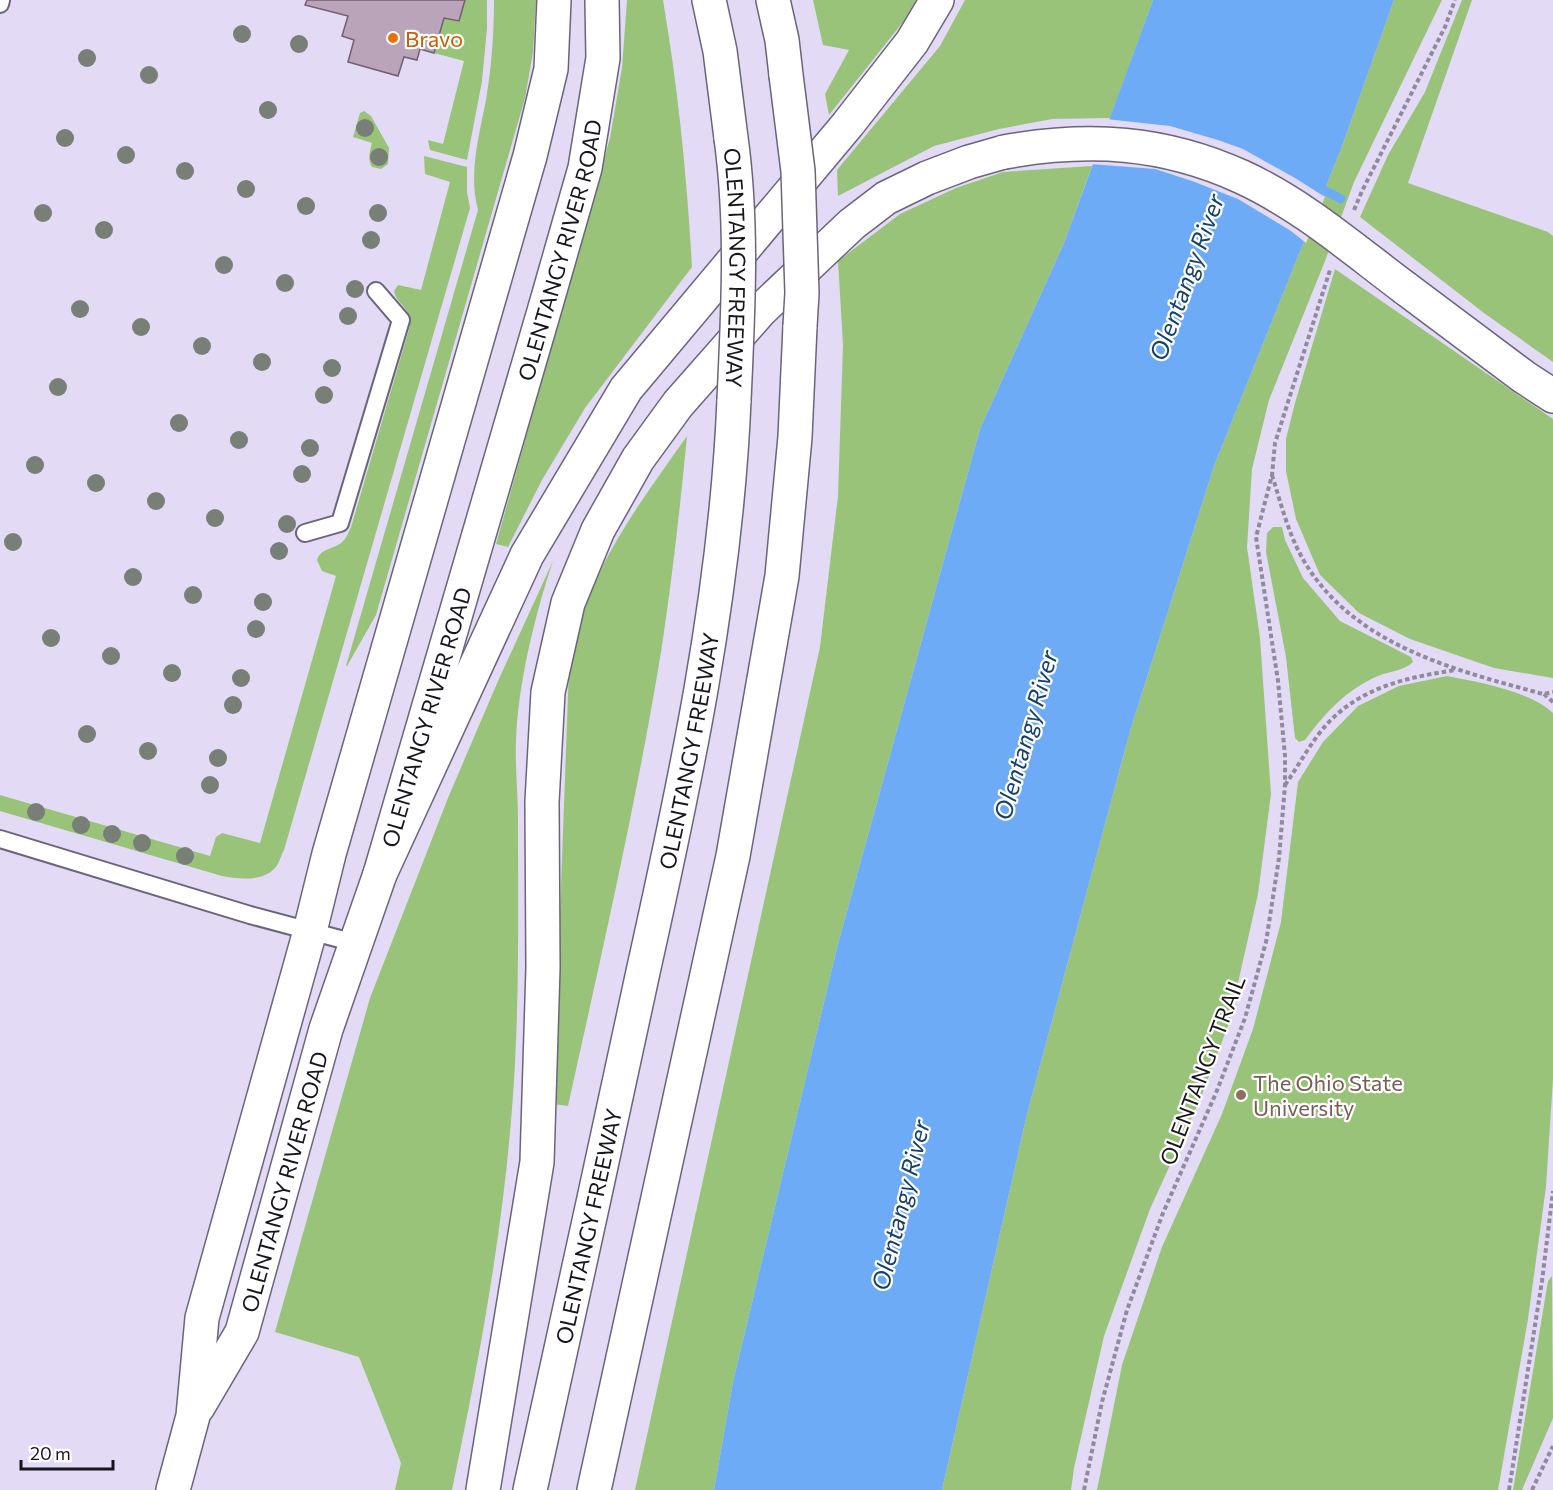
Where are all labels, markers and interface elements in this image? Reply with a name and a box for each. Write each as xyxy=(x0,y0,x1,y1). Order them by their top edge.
place label: Bravo xyxy=(405,25,463,52)
marker: Bravo xyxy=(386,31,400,45)
street label: OLENTANGY RIVER ROAD xyxy=(511,117,606,384)
street label: OLENTANGY FREEWAY xyxy=(719,146,752,388)
water label: Olentangy River xyxy=(1142,189,1230,364)
street label: OLENTANGY RIVER ROAD xyxy=(375,584,476,850)
street label: OLENTANGY FREEWAY xyxy=(652,631,724,872)
water label: Olentangy River xyxy=(987,646,1063,823)
street label: OLENTANGY TRAIL xyxy=(1153,971,1251,1169)
street label: OLENTANGY RIVER ROAD xyxy=(235,1048,333,1315)
place label: The Ohio State University xyxy=(1253,1069,1403,1121)
marker: The Ohio State University xyxy=(1234,1088,1248,1102)
street label: OLENTANGY FREEWAY xyxy=(549,1106,627,1346)
water label: Olentangy River xyxy=(865,1115,936,1293)
scale bar xyxy=(21,1433,112,1471)
text: 20 m xyxy=(30,1442,71,1464)

